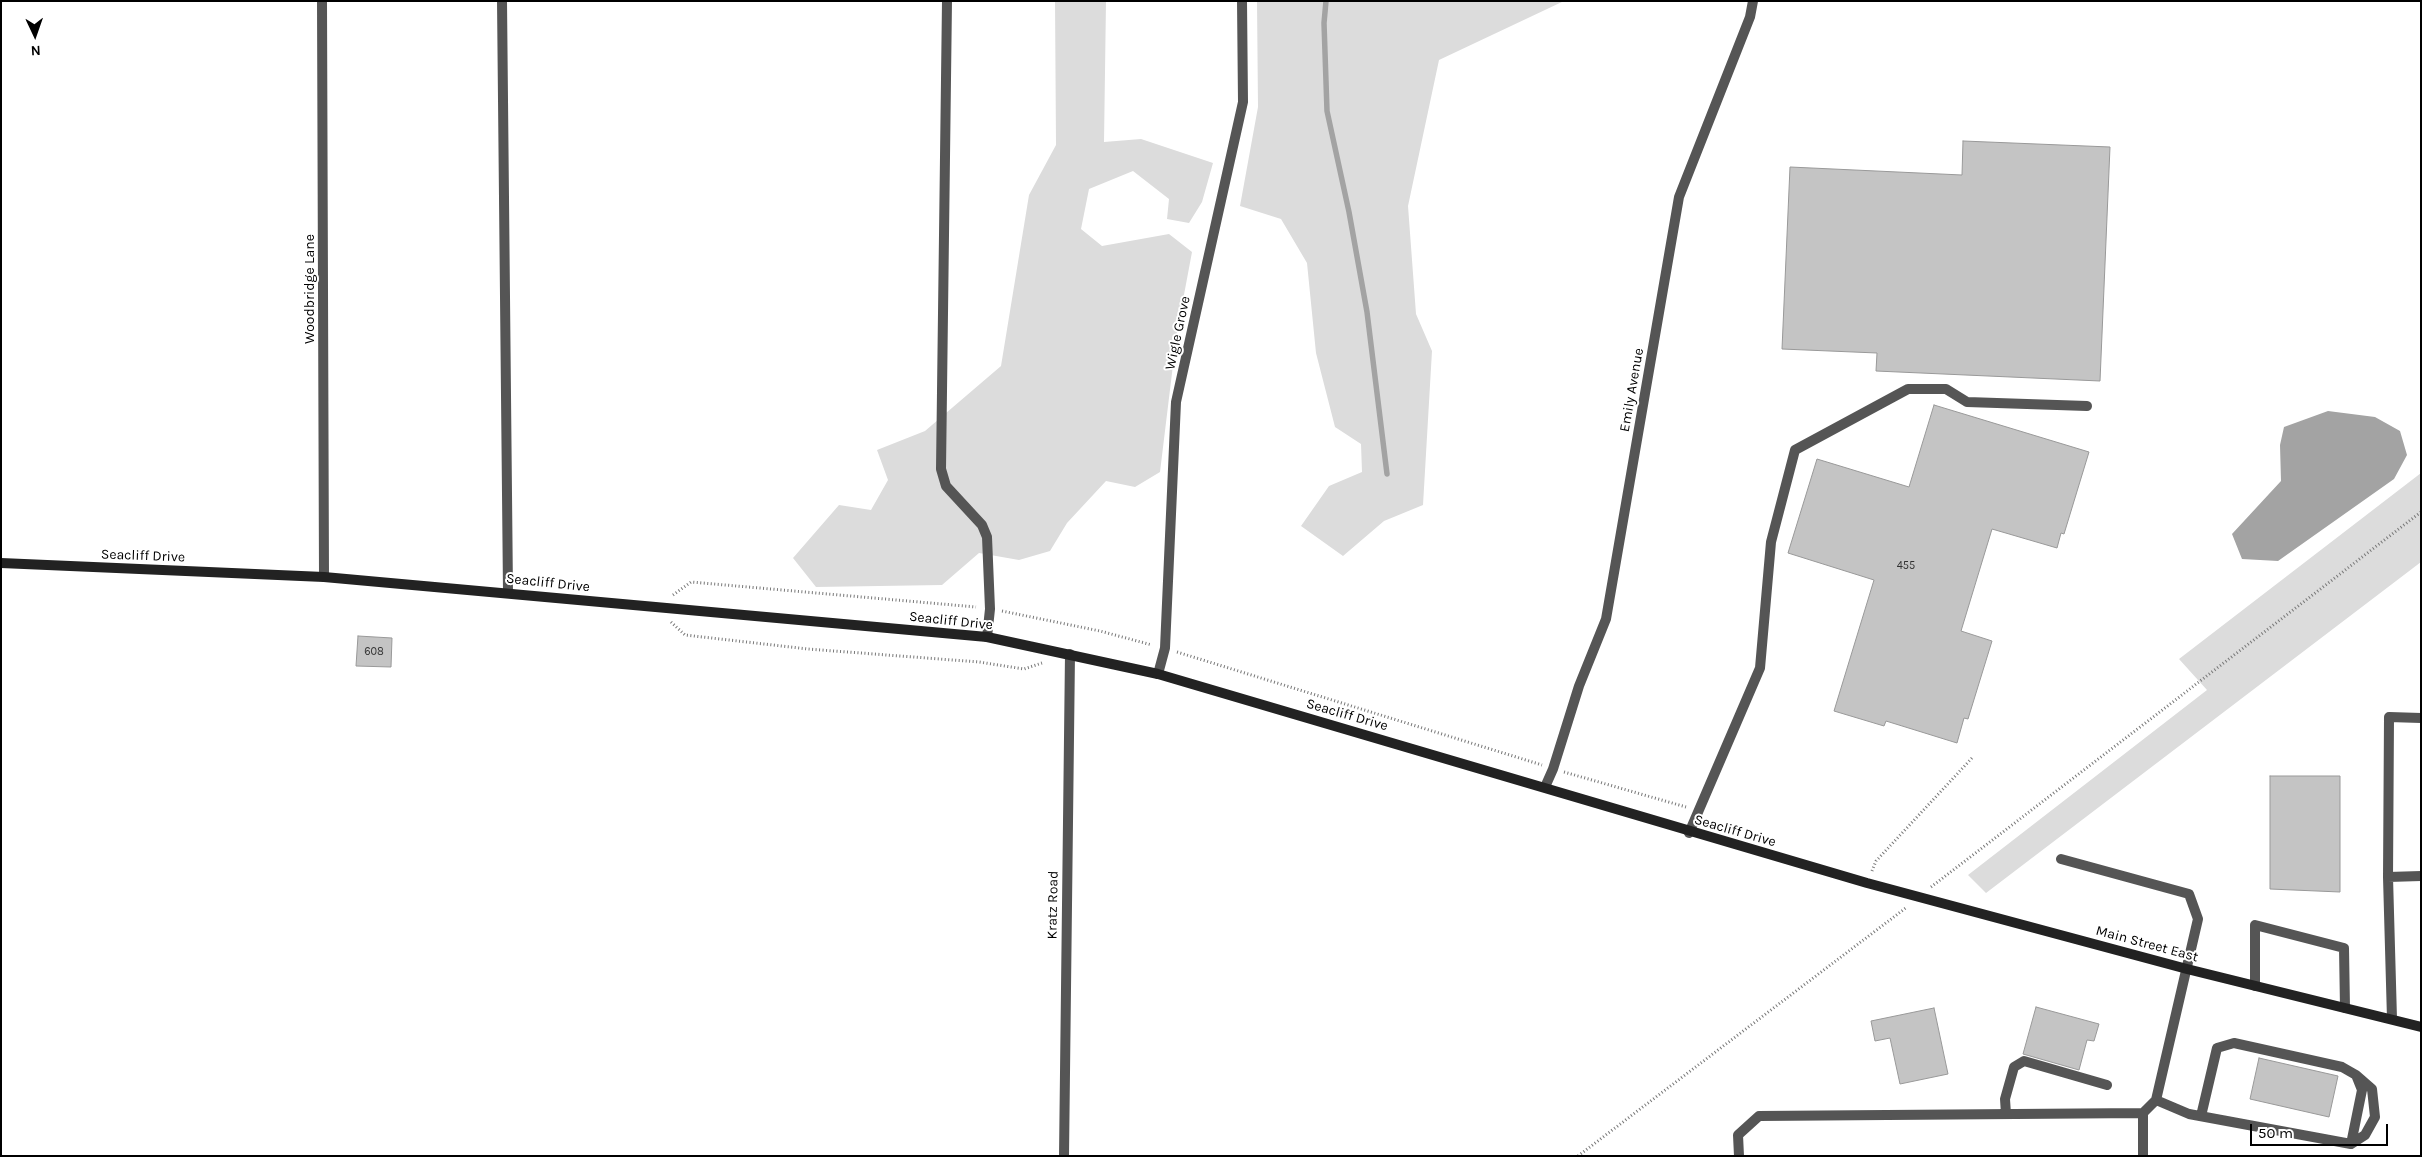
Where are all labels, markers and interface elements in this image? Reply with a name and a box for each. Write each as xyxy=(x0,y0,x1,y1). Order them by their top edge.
north arrow xyxy=(10,10,60,60)
text: N xyxy=(30,42,41,59)
street label: Woodbridge Lane xyxy=(302,234,318,344)
street label: Wigle Grove xyxy=(1162,295,1194,371)
street label: Emily Avenue xyxy=(1616,347,1648,433)
street label: Seacliff Drive xyxy=(101,546,185,566)
house number: 455 xyxy=(1897,559,1915,573)
street label: Seacliff Drive xyxy=(505,570,591,596)
street label: Seacliff Drive xyxy=(908,608,994,634)
house number: 608 xyxy=(364,645,384,659)
street label: Seacliff Drive xyxy=(1304,695,1390,735)
street label: Seacliff Drive xyxy=(1692,811,1778,851)
street label: Kratz Road xyxy=(1044,870,1062,940)
street label: Main Street East xyxy=(2094,922,2200,966)
scale bar xyxy=(2252,1114,2390,1146)
text: 50 m xyxy=(2258,1124,2293,1142)

